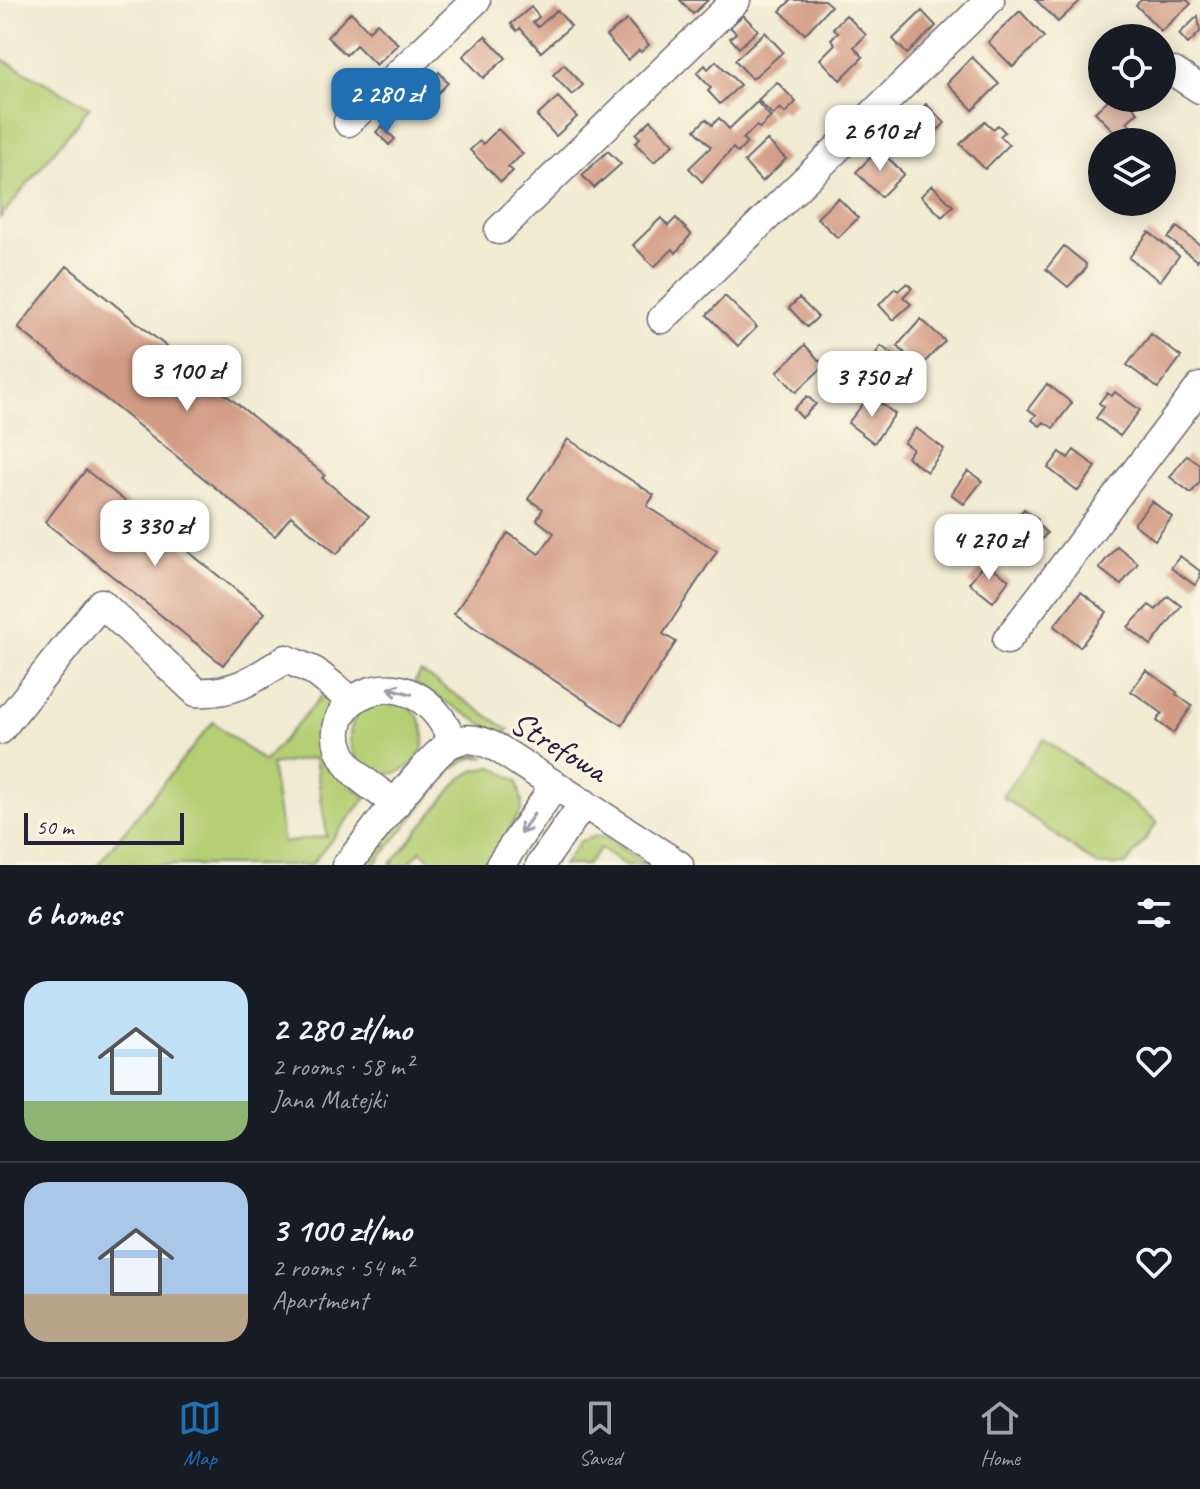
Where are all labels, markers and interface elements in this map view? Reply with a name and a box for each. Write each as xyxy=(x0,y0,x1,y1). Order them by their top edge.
map controls xyxy=(1088,24,1176,216)
button: locate xyxy=(1088,24,1176,112)
pin: 2 280 zł xyxy=(303,68,469,136)
text: 2 280 zł xyxy=(349,77,423,110)
pin: 2 610 zł xyxy=(797,105,963,173)
text: 2 610 zł xyxy=(843,114,917,147)
button: layers xyxy=(1088,128,1176,216)
pin: 3 100 zł xyxy=(104,345,270,413)
pin: 3 750 zł xyxy=(789,351,955,419)
text: 3 100 zł xyxy=(150,354,224,387)
text: 3 750 zł xyxy=(836,360,908,393)
pin: 3 330 zł xyxy=(72,500,238,568)
text: 3 330 zł xyxy=(118,509,192,542)
pin: 4 270 zł xyxy=(906,514,1072,582)
text: 4 270 zł xyxy=(952,523,1026,556)
one-way arrow xyxy=(388,682,414,697)
street label: Strefowa xyxy=(503,700,618,793)
scale bar xyxy=(24,809,184,845)
text: 50 m xyxy=(36,813,73,841)
one-way arrow xyxy=(519,813,535,835)
icon: filters xyxy=(1132,891,1176,935)
text: 6 homes xyxy=(24,892,121,935)
text: 2 280 zł/mo xyxy=(272,1007,412,1050)
icon: home xyxy=(88,1013,184,1109)
icon: heart xyxy=(1132,1039,1176,1083)
text: 2 rooms · 58 m² xyxy=(272,1050,413,1083)
text: Jana Matejki xyxy=(272,1083,386,1116)
text: 3 100 zł/mo xyxy=(272,1208,412,1251)
icon: home xyxy=(88,1214,184,1310)
icon: heart xyxy=(1132,1240,1176,1284)
text: 2 rooms · 54 m² xyxy=(272,1251,413,1284)
text: Apartment xyxy=(272,1284,368,1317)
tab: Map xyxy=(178,1396,222,1472)
tab: Saved xyxy=(578,1396,622,1472)
tab: Home xyxy=(978,1396,1022,1472)

